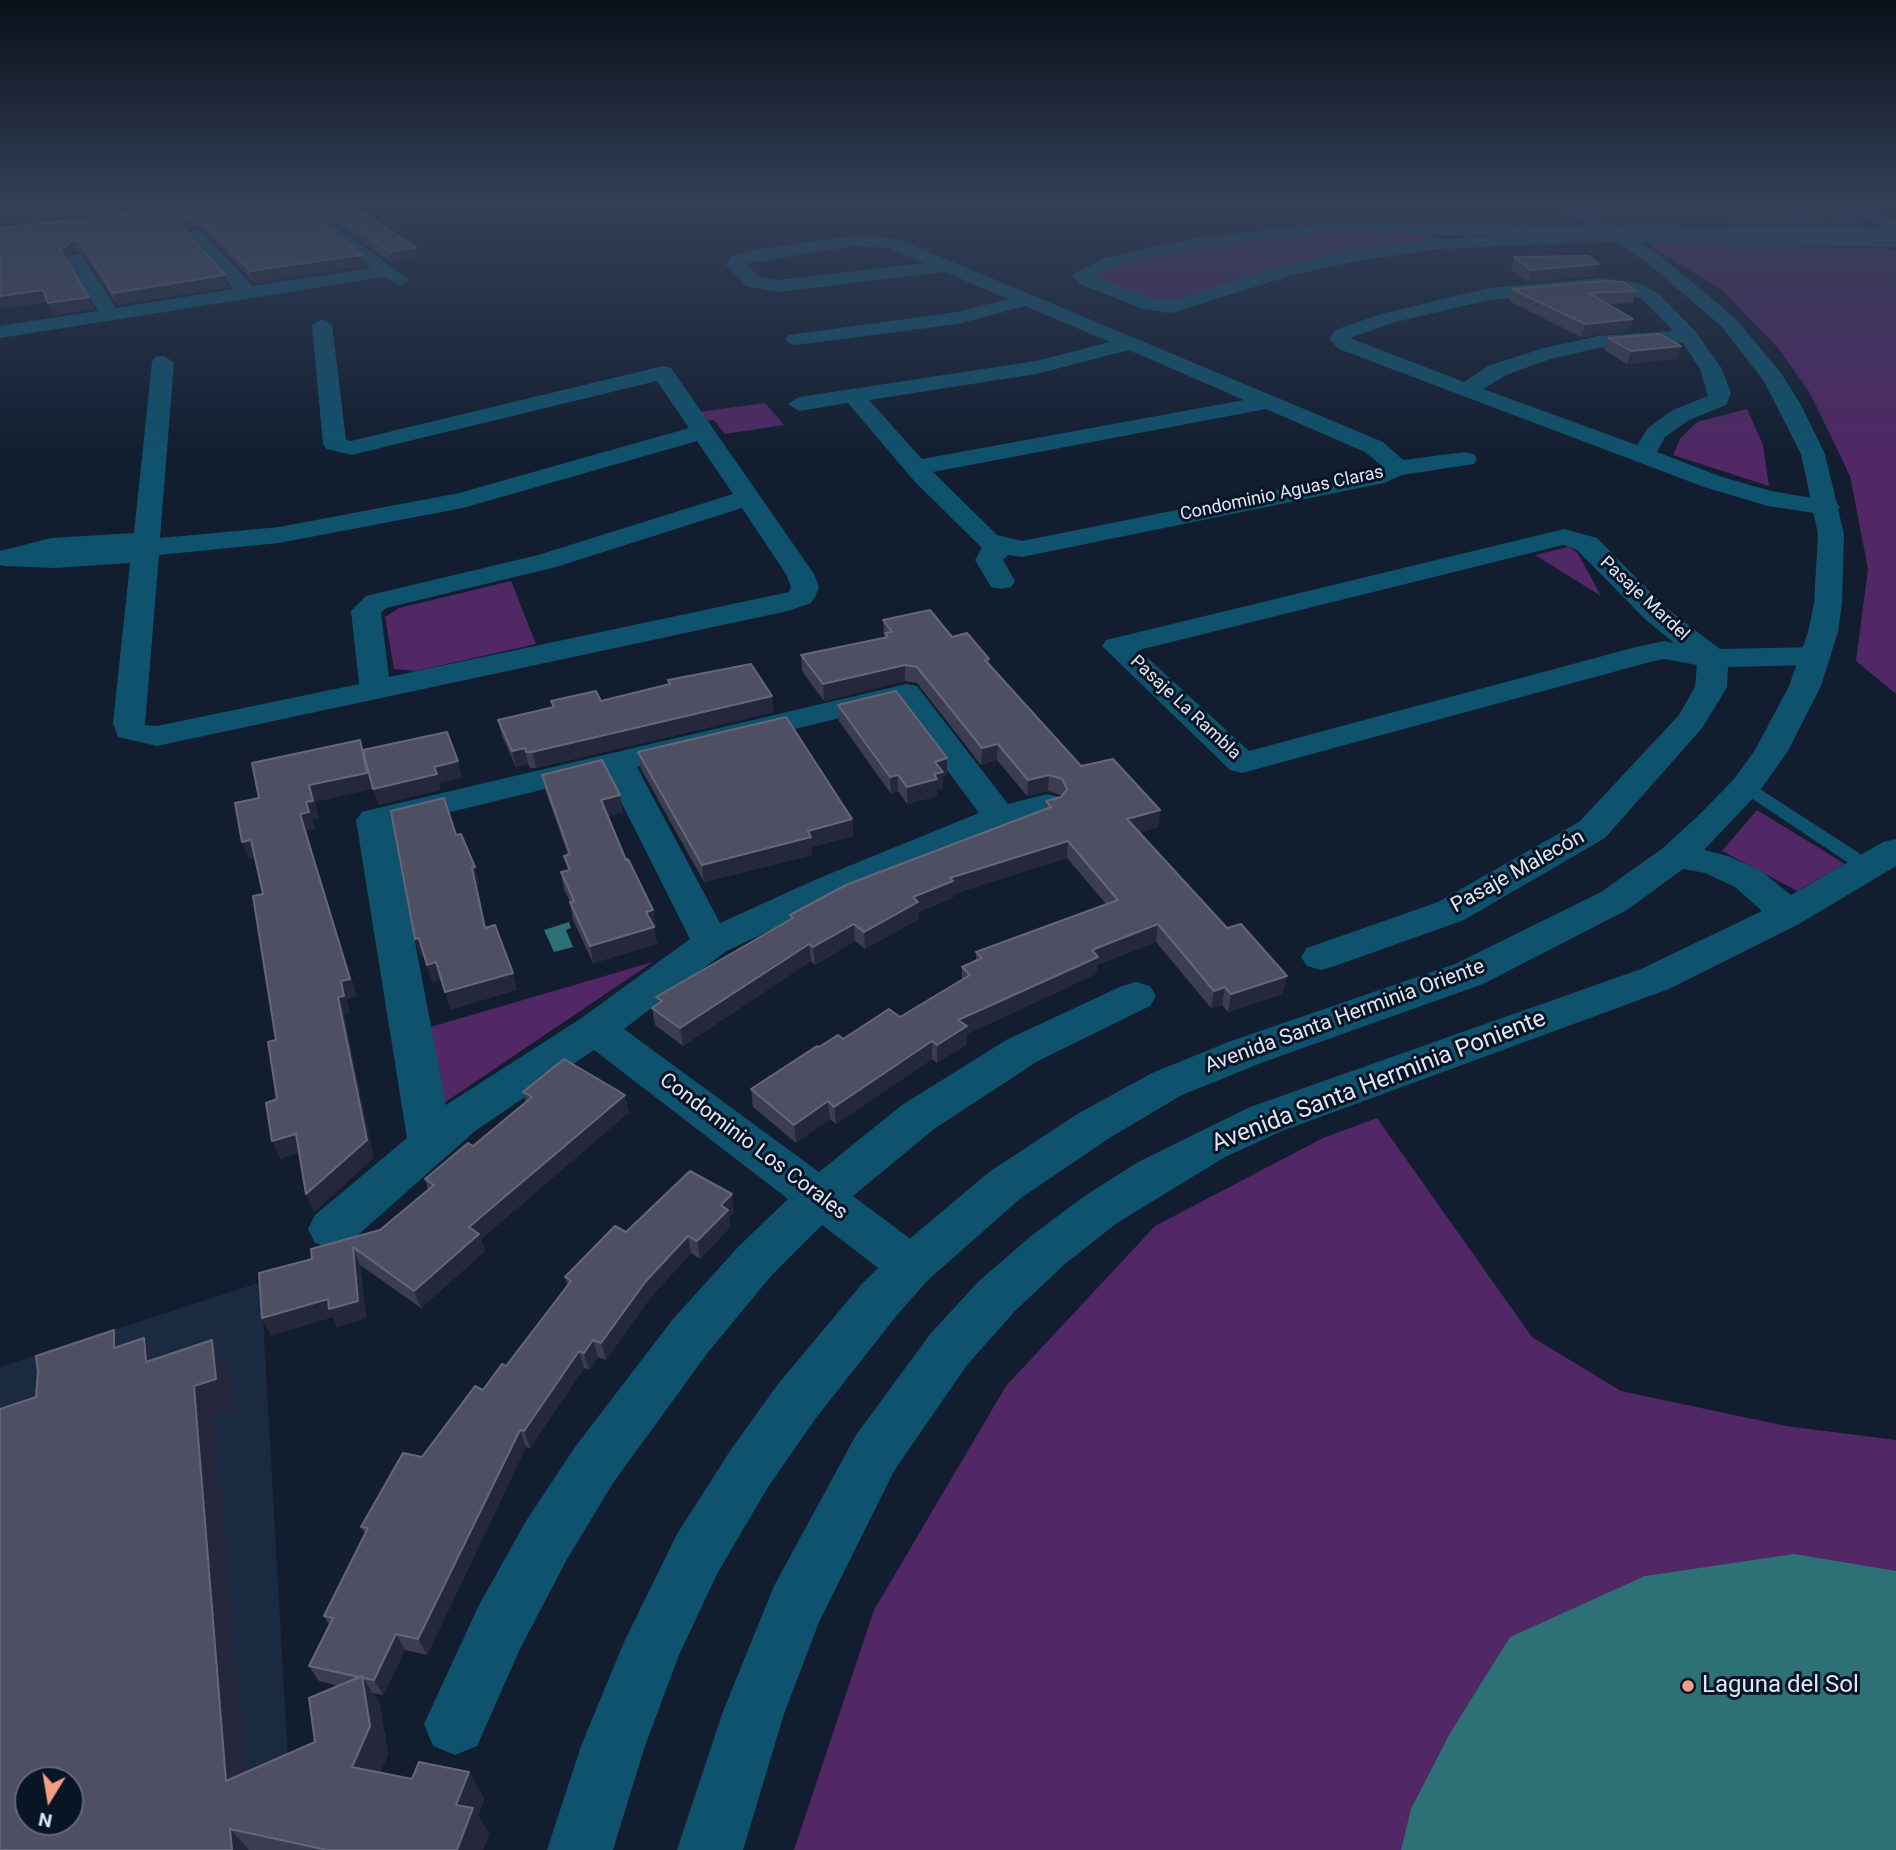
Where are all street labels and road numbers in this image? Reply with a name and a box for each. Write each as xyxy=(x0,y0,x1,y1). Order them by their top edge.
street label: Condominio Aguas Claras xyxy=(1178,462,1386,526)
street label: Pasaje Mardel xyxy=(1595,552,1693,646)
street label: Pasaje La Rambla xyxy=(1125,651,1245,765)
street label: Pasaje Malecón xyxy=(1447,825,1589,919)
street label: Avenida Santa Herminia Oriente xyxy=(1202,955,1488,1079)
street label: Avenida Santa Herminia Poniente xyxy=(1208,1005,1550,1159)
street label: Condominio Los Corales xyxy=(654,1068,852,1226)

